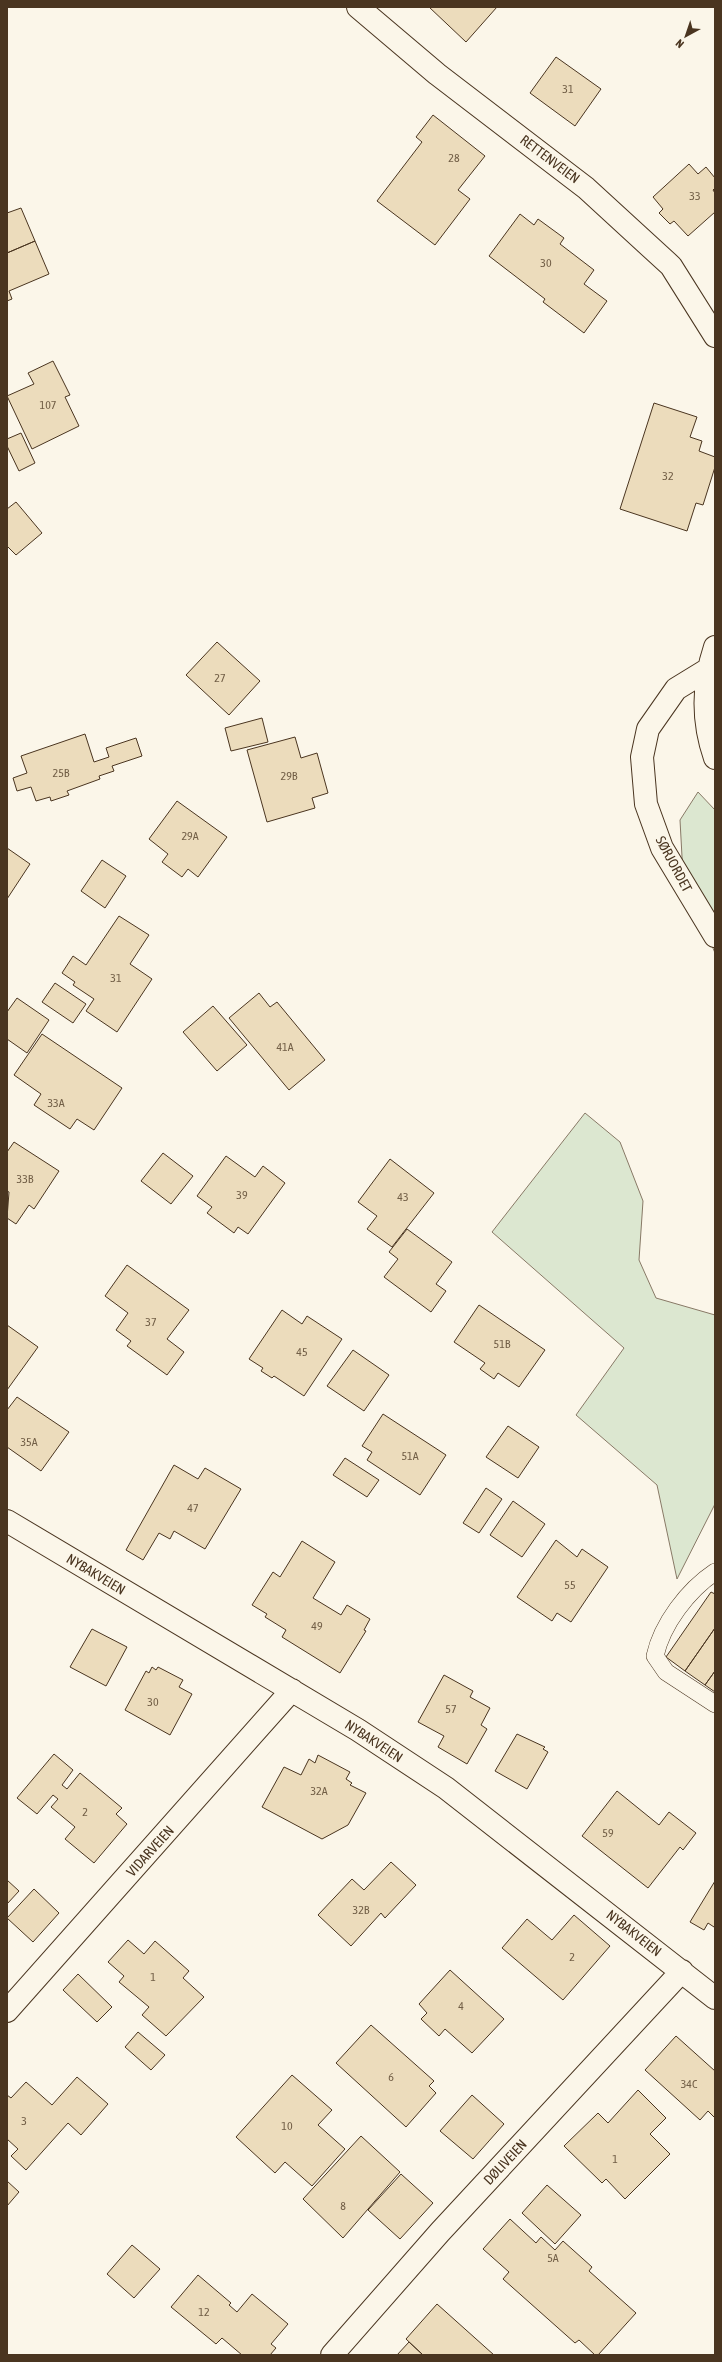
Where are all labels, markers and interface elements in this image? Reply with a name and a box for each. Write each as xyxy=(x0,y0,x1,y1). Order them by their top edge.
north arrow xyxy=(666,16,706,56)
text: N xyxy=(673,37,686,50)
house number: 31 xyxy=(562,82,574,96)
street label: RETTENVEIEN xyxy=(517,132,583,186)
house number: 28 xyxy=(448,151,460,165)
house number: 33 xyxy=(689,189,701,203)
house number: 30 xyxy=(540,256,552,270)
house number: 107 xyxy=(40,398,57,412)
house number: 32 xyxy=(662,469,674,483)
house number: 27 xyxy=(214,671,226,685)
house number: 25B xyxy=(53,766,70,780)
house number: 29B xyxy=(281,769,298,783)
house number: 29A xyxy=(181,829,199,843)
street label: SØRJORDET xyxy=(653,833,695,895)
house number: 31 xyxy=(110,971,122,985)
house number: 41A xyxy=(276,1040,294,1054)
house number: 33A xyxy=(47,1096,65,1110)
house number: 33B xyxy=(17,1172,34,1186)
house number: 39 xyxy=(236,1188,248,1202)
house number: 43 xyxy=(397,1190,409,1204)
house number: 37 xyxy=(145,1315,157,1329)
house number: 51B xyxy=(494,1337,511,1351)
house number: 45 xyxy=(296,1345,308,1359)
house number: 35A xyxy=(20,1435,38,1449)
house number: 51A xyxy=(401,1449,419,1463)
house number: 47 xyxy=(187,1501,199,1515)
street label: NYBAKVEIEN xyxy=(64,1550,128,1598)
house number: 55 xyxy=(564,1578,576,1592)
house number: 49 xyxy=(311,1619,323,1633)
house number: 30 xyxy=(147,1695,159,1709)
house number: 57 xyxy=(445,1702,457,1716)
street label: NYBAKVEIEN xyxy=(342,1716,406,1766)
house number: 32A xyxy=(310,1784,328,1798)
house number: 2 xyxy=(82,1805,88,1819)
street label: VIDARVEIEN xyxy=(123,1822,177,1880)
house number: 59 xyxy=(602,1826,614,1840)
house number: 32B xyxy=(353,1903,370,1917)
street label: NYBAKVEIEN xyxy=(603,1907,665,1959)
house number: 2 xyxy=(569,1950,575,1964)
house number: 1 xyxy=(150,1970,156,1984)
house number: 4 xyxy=(458,1999,464,2013)
house number: 6 xyxy=(388,2070,394,2084)
house number: 34C xyxy=(681,2077,698,2091)
house number: 3 xyxy=(21,2114,27,2128)
house number: 10 xyxy=(281,2119,293,2133)
street label: DØLIVEIEN xyxy=(480,2136,530,2188)
house number: 1 xyxy=(612,2152,618,2166)
house number: 8 xyxy=(340,2199,346,2213)
house number: 5A xyxy=(547,2251,559,2265)
house number: 12 xyxy=(198,2305,210,2319)

